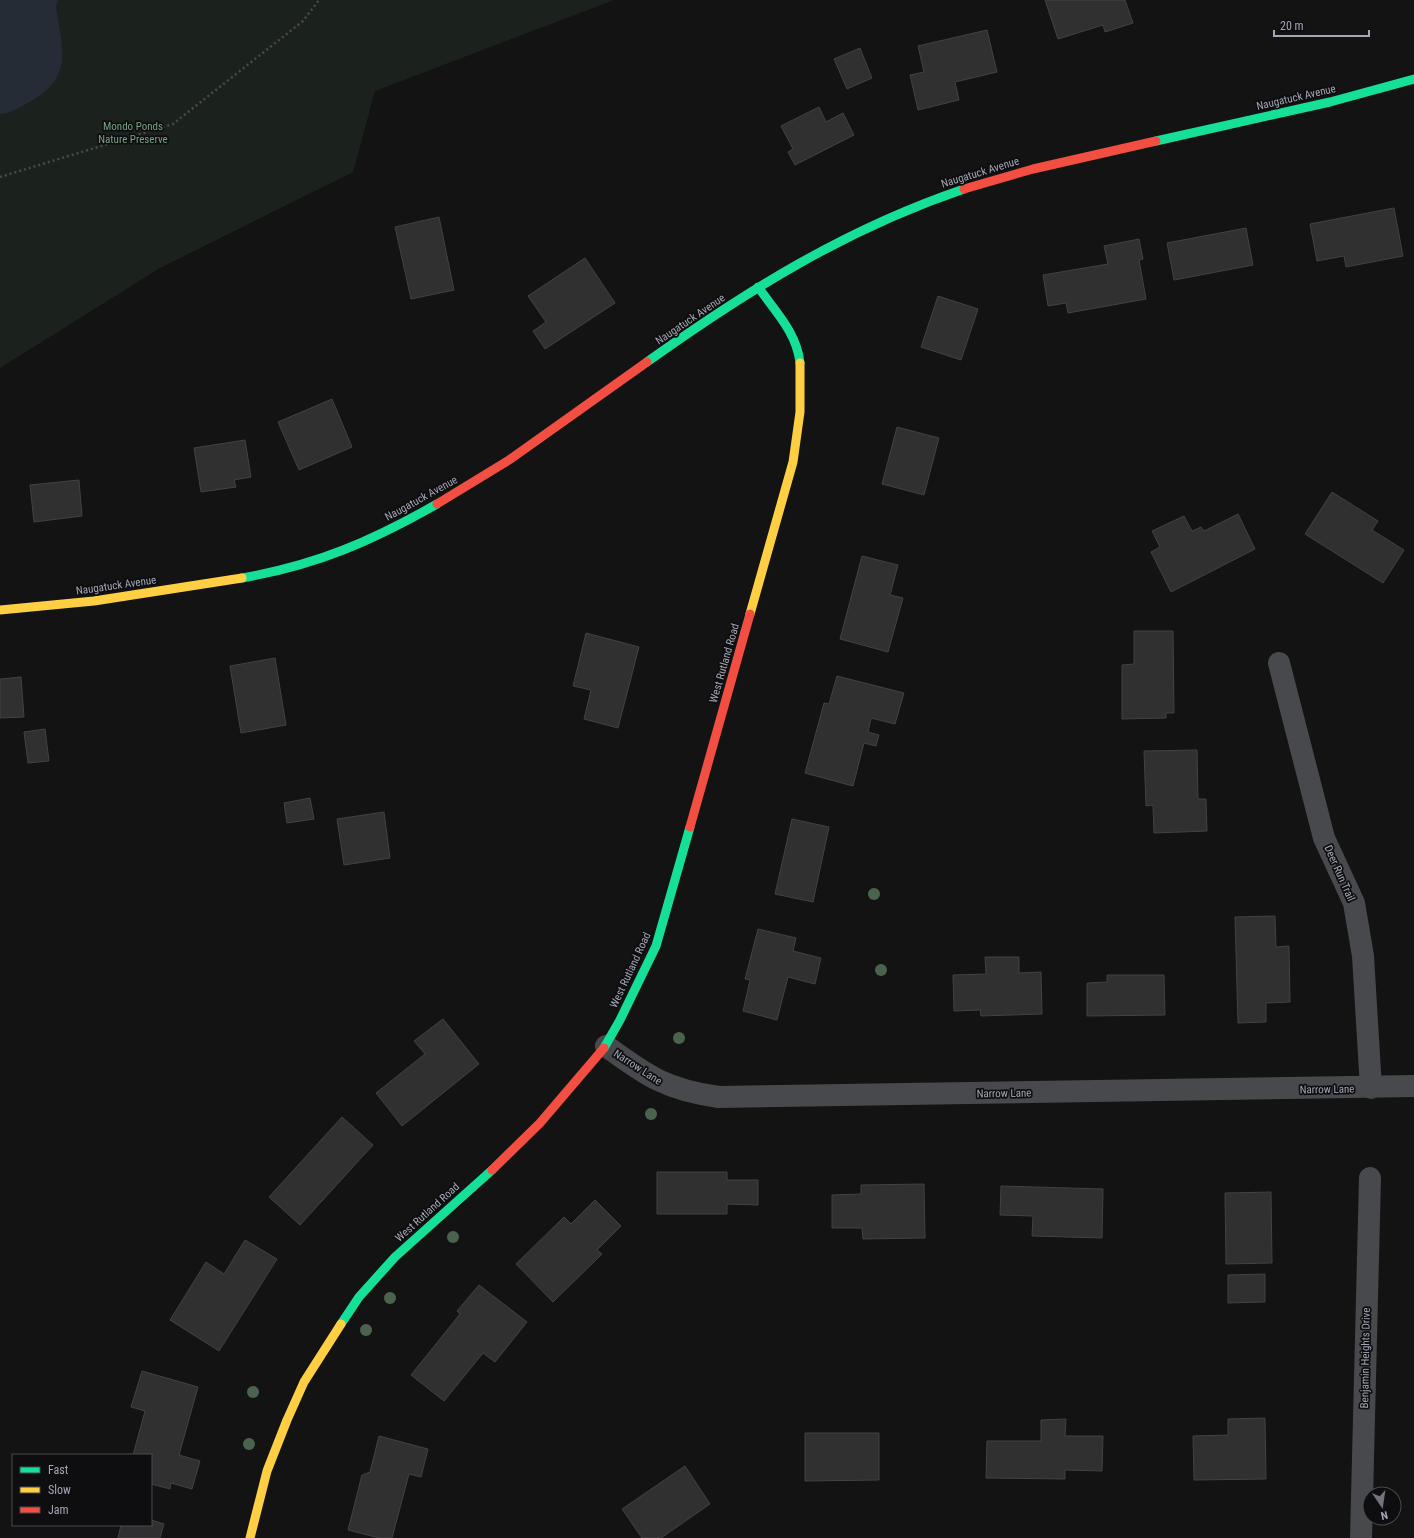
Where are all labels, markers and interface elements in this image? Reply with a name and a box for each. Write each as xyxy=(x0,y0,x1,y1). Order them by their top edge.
scale bar xyxy=(1274,12,1369,38)
text: 20 m xyxy=(1280,19,1304,33)
street label: Naugatuck Avenue xyxy=(1255,82,1337,113)
park label: Mondo Ponds Nature Preserve xyxy=(98,120,168,146)
street label: Naugatuck Avenue xyxy=(940,154,1021,191)
street label: Naugatuck Avenue xyxy=(653,291,727,347)
street label: Naugatuck Avenue xyxy=(383,473,460,524)
street label: Naugatuck Avenue xyxy=(75,573,157,598)
street label: West Rutland Road xyxy=(707,622,742,704)
street label: Deer Run Trail xyxy=(1321,843,1358,903)
street label: West Rutland Road xyxy=(607,930,654,1010)
street label: Narrow Lane xyxy=(611,1047,664,1088)
street label: Narrow Lane xyxy=(1299,1083,1355,1096)
street label: Narrow Lane xyxy=(976,1087,1032,1100)
street label: West Rutland Road xyxy=(393,1180,462,1245)
street label: Benjamin Heights Drive xyxy=(1358,1307,1373,1409)
legend xyxy=(12,1454,152,1526)
text: Fast xyxy=(48,1463,69,1477)
text: Slow xyxy=(48,1483,71,1497)
north arrow xyxy=(1362,1486,1402,1526)
text: Jam xyxy=(48,1503,69,1517)
text: N xyxy=(1379,1508,1389,1522)

